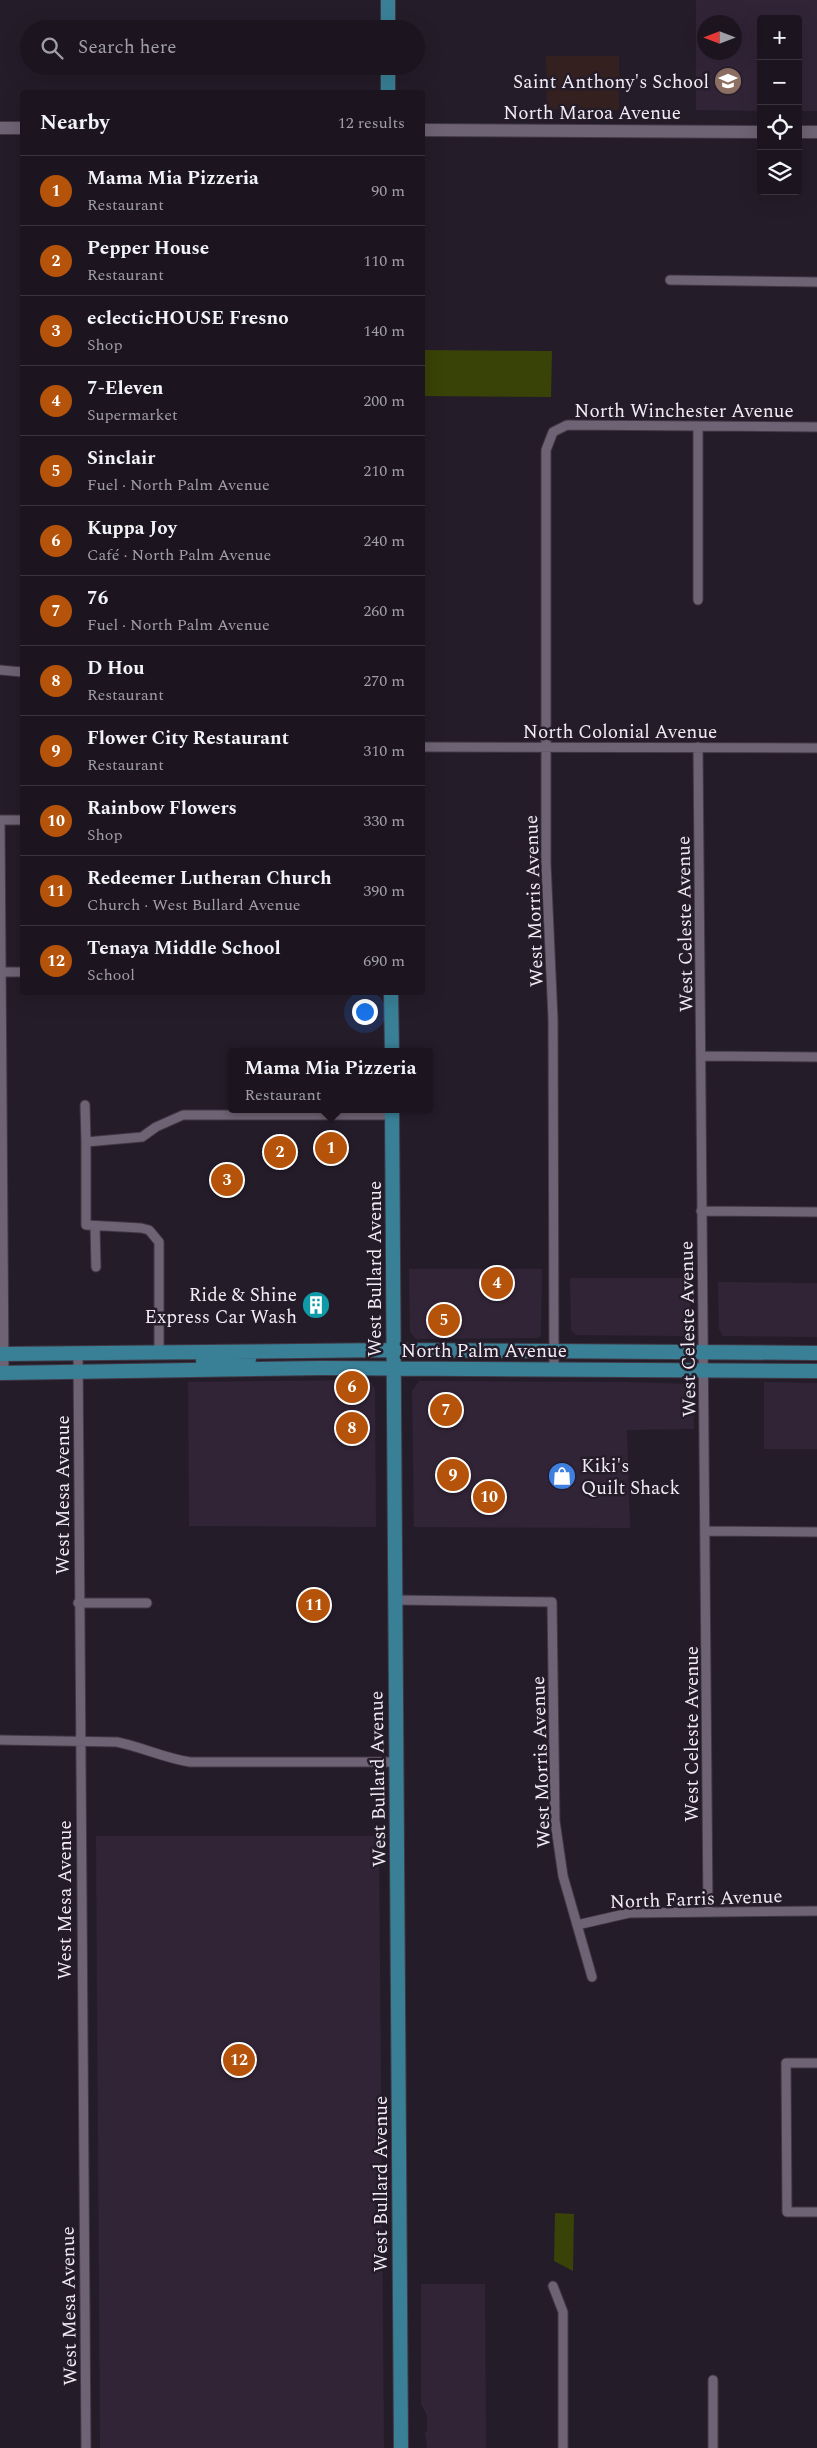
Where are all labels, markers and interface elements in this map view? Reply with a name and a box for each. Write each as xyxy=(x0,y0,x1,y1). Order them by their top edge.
north arrow xyxy=(697,15,742,60)
map controls xyxy=(757,15,802,195)
button: + xyxy=(757,15,802,60)
search box xyxy=(20,20,425,75)
text: Search here xyxy=(78,33,177,62)
icon: search xyxy=(38,34,66,62)
button: − xyxy=(757,60,802,105)
school or university icon: Saint Anthony's School xyxy=(713,66,743,96)
place label: Saint Anthony's School xyxy=(513,68,709,97)
street label: North Maroa Avenue xyxy=(503,99,681,128)
button: locate xyxy=(757,105,802,150)
text: Nearby xyxy=(40,107,110,139)
text: 12 results xyxy=(338,111,405,135)
button: layers xyxy=(757,150,802,195)
text: Mama Mia Pizzeria xyxy=(87,164,259,193)
text: 1 xyxy=(52,179,60,203)
text: 90 m xyxy=(371,179,405,203)
text: Restaurant xyxy=(87,193,164,217)
text: Pepper House xyxy=(87,234,209,263)
text: 2 xyxy=(52,249,60,273)
text: 110 m xyxy=(363,249,405,273)
text: Restaurant xyxy=(87,263,164,287)
text: eclecticHOUSE Fresno xyxy=(87,304,289,333)
text: 3 xyxy=(52,319,60,343)
text: 140 m xyxy=(363,319,405,343)
text: Shop xyxy=(87,333,123,357)
text: 7-Eleven xyxy=(87,374,164,403)
text: 4 xyxy=(52,389,60,413)
text: 200 m xyxy=(363,389,405,413)
street label: North Winchester Avenue xyxy=(574,397,794,426)
text: Supermarket xyxy=(87,403,178,427)
text: Sinclair xyxy=(87,444,155,473)
text: 5 xyxy=(52,459,60,483)
text: 210 m xyxy=(363,459,405,483)
text: Fuel · North Palm Avenue xyxy=(87,473,270,497)
text: Kuppa Joy xyxy=(87,514,177,543)
text: 6 xyxy=(52,529,60,553)
text: 240 m xyxy=(363,529,405,553)
text: Café · North Palm Avenue xyxy=(87,543,271,567)
text: 76 xyxy=(87,584,108,613)
text: 7 xyxy=(52,599,60,623)
text: 260 m xyxy=(363,599,405,623)
text: Fuel · North Palm Avenue xyxy=(87,613,270,637)
text: D Hou xyxy=(87,654,144,683)
text: 8 xyxy=(52,669,60,693)
text: 270 m xyxy=(363,669,405,693)
text: Restaurant xyxy=(87,683,164,707)
street label: North Colonial Avenue xyxy=(523,718,717,747)
text: Flower City Restaurant xyxy=(87,724,289,753)
text: 9 xyxy=(52,739,60,763)
text: 310 m xyxy=(363,739,405,763)
text: Restaurant xyxy=(87,753,164,777)
text: Rainbow Flowers xyxy=(87,794,237,823)
text: 10 xyxy=(47,809,65,833)
text: 330 m xyxy=(363,809,405,833)
street label: West Morris Avenue xyxy=(517,814,552,987)
text: Shop xyxy=(87,823,123,847)
street label: West Celeste Avenue xyxy=(669,836,702,1012)
text: Redeemer Lutheran Church xyxy=(87,864,332,893)
text: 11 xyxy=(47,879,65,903)
text: 390 m xyxy=(363,879,405,903)
text: Church · West Bullard Avenue xyxy=(87,893,301,917)
text: Tenaya Middle School xyxy=(87,934,281,963)
text: 12 xyxy=(47,949,65,973)
text: 690 m xyxy=(363,949,405,973)
text: School xyxy=(87,963,135,987)
your location xyxy=(352,999,378,1025)
popup xyxy=(228,1048,433,1113)
text: Mama Mia Pizzeria xyxy=(245,1054,416,1083)
text: Restaurant xyxy=(245,1083,321,1107)
pin: 1 xyxy=(315,1129,347,1167)
pin: 2 xyxy=(264,1133,296,1171)
pin: 3 xyxy=(211,1161,243,1199)
street label: West Bullard Avenue xyxy=(361,1181,390,1357)
street label: West Celeste Avenue xyxy=(672,1241,705,1417)
pin: 4 xyxy=(481,1264,513,1302)
place label: Ride & Shine Express Car Wash xyxy=(145,1281,297,1332)
building icon: Ride & Shine Express Car Wash xyxy=(301,1290,331,1320)
pin: 5 xyxy=(428,1301,460,1339)
street label: North Palm Avenue xyxy=(401,1337,567,1366)
pin: 6 xyxy=(336,1368,368,1406)
pin: 7 xyxy=(430,1391,462,1429)
pin: 8 xyxy=(336,1409,368,1447)
street label: West Mesa Avenue xyxy=(49,1415,78,1575)
place label: Kiki's Quilt Shack xyxy=(581,1452,680,1503)
pin: 9 xyxy=(437,1456,469,1494)
shop icon: Kiki's Quilt Shack xyxy=(547,1461,577,1491)
pin: 10 xyxy=(473,1478,505,1516)
pin: 11 xyxy=(298,1586,330,1624)
street label: West Celeste Avenue xyxy=(678,1646,707,1822)
street label: West Morris Avenue xyxy=(524,1675,559,1848)
street label: West Bullard Avenue xyxy=(362,1691,395,1867)
street label: West Mesa Avenue xyxy=(51,1820,80,1980)
street label: North Farris Avenue xyxy=(609,1882,783,1917)
pin: 12 xyxy=(223,2041,255,2079)
street label: West Bullard Avenue xyxy=(367,2096,396,2272)
street label: West Mesa Avenue xyxy=(54,2226,85,2386)

